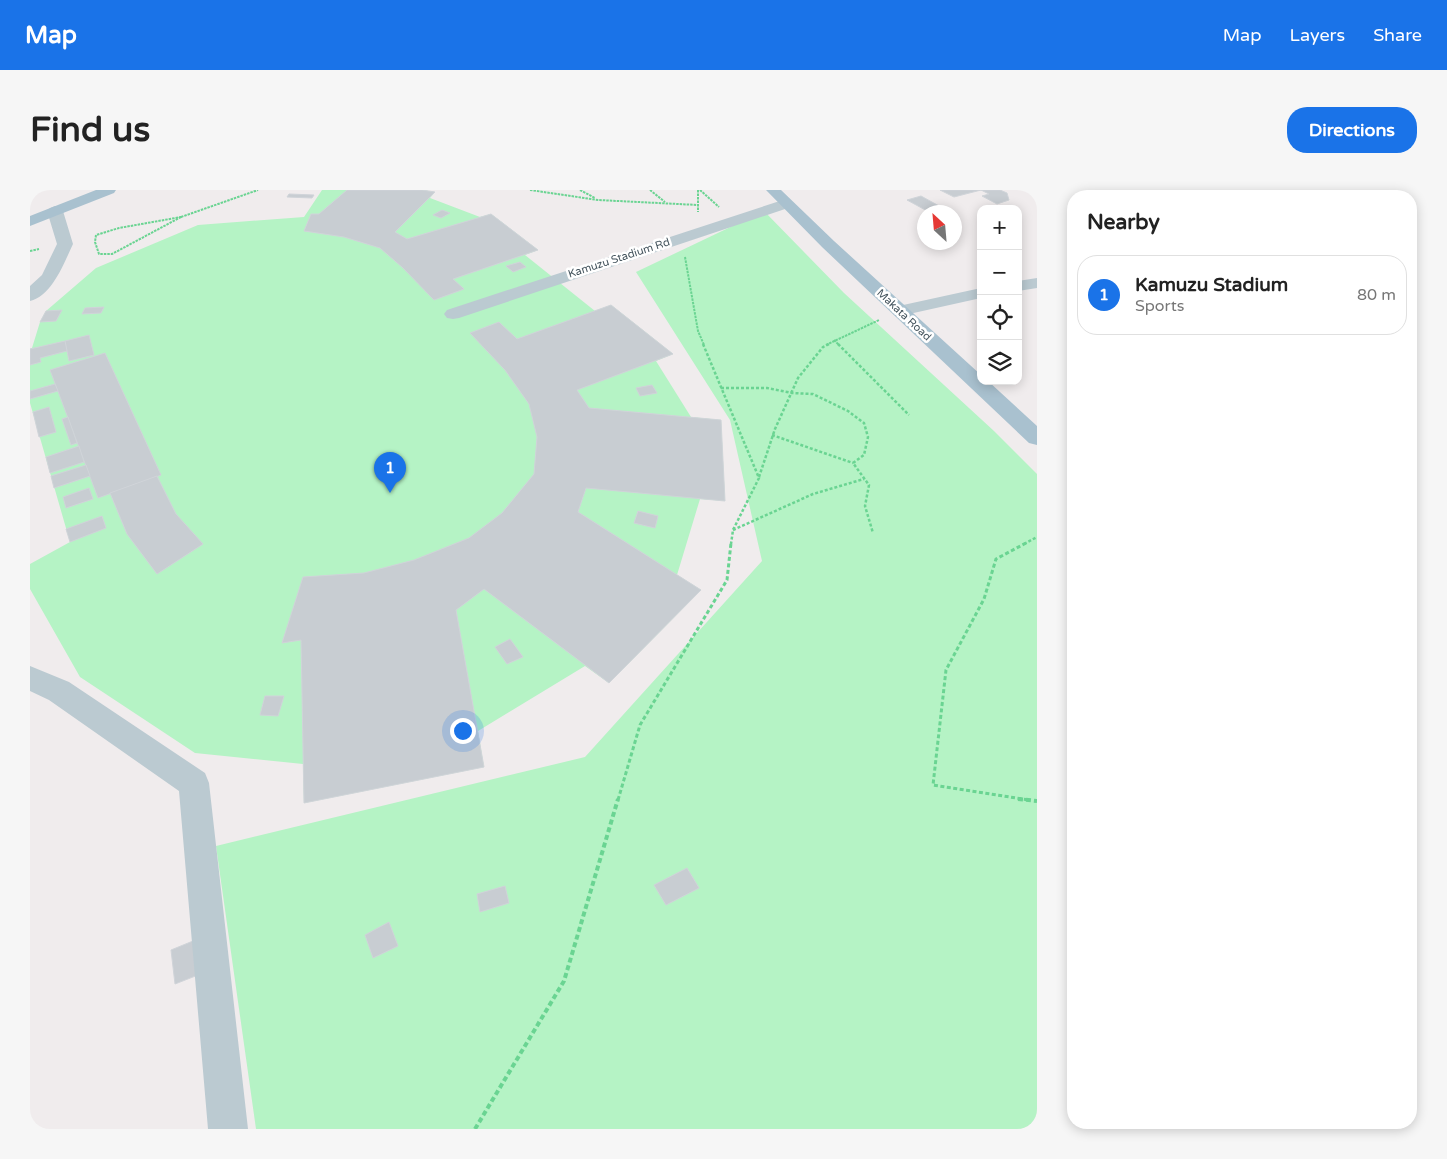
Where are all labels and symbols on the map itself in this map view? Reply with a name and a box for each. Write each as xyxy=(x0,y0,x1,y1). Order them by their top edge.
north arrow xyxy=(917,205,962,250)
street label: Kamuzu Stadium Rd xyxy=(566,235,672,281)
street label: Makata Road xyxy=(874,286,934,344)
pin: 1 xyxy=(374,452,406,493)
your location xyxy=(450,718,476,744)

